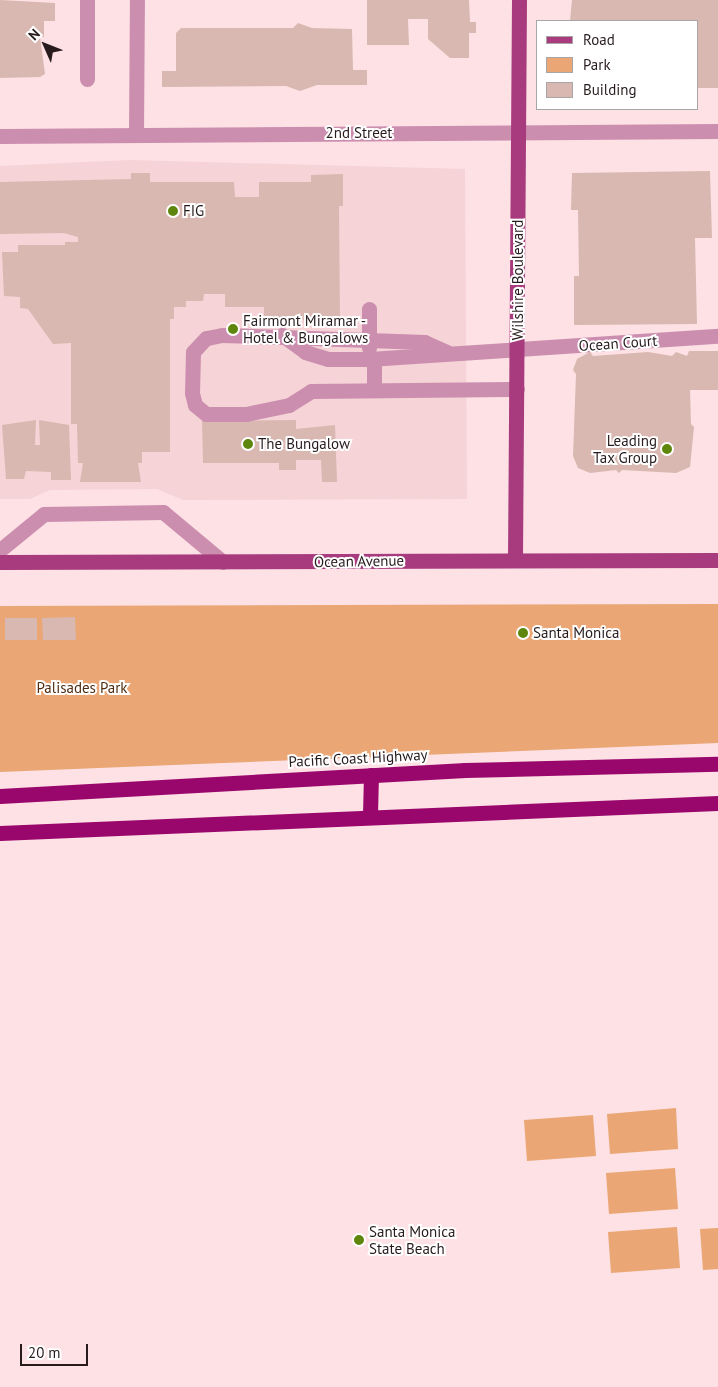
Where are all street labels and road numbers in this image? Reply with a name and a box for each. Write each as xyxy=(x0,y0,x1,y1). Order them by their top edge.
street label: 2nd Street xyxy=(326,124,392,142)
street label: Wilshire Boulevard xyxy=(509,220,527,340)
street label: Ocean Court xyxy=(578,331,658,355)
street label: Ocean Avenue xyxy=(313,551,405,571)
street label: Pacific Coast Highway xyxy=(288,745,428,771)

